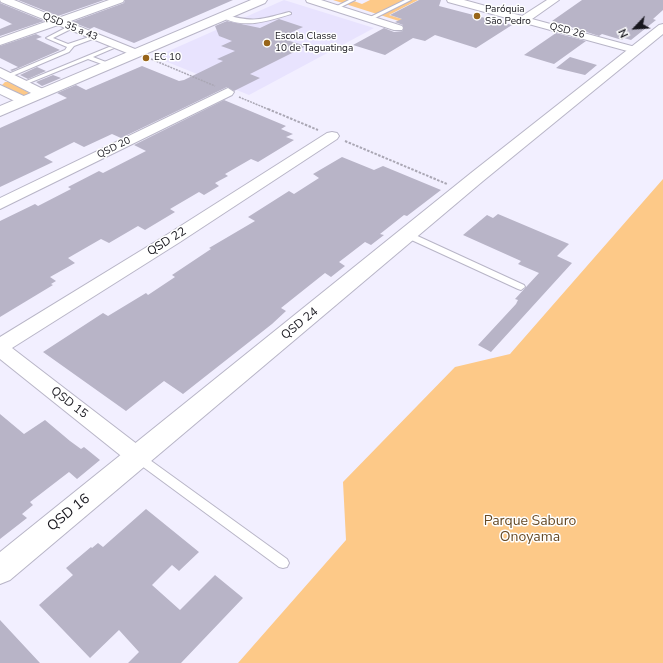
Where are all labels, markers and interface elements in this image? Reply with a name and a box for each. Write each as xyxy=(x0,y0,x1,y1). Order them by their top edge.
place label: Paróquia São Pedro xyxy=(485,4,531,28)
north arrow xyxy=(615,8,655,48)
street label: QSD 35 a 43 xyxy=(41,11,99,43)
marker: Paróquia São Pedro xyxy=(472,11,482,21)
street label: QSD 26 xyxy=(548,21,586,41)
text: N xyxy=(615,26,632,40)
place label: Escola Classe 10 de Taguatinga xyxy=(275,31,353,54)
marker: Escola Classe 10 de Taguatinga xyxy=(262,38,272,48)
place label: EC 10 xyxy=(154,52,181,64)
marker: EC 10 xyxy=(141,53,151,63)
street label: QSD 20 xyxy=(95,135,133,161)
street label: QSD 22 xyxy=(145,225,189,259)
street label: QSD 24 xyxy=(279,305,321,343)
street label: QSD 15 xyxy=(48,384,90,422)
street label: QSD 16 xyxy=(44,491,94,535)
park label: Parque Saburo Onoyama xyxy=(484,514,576,546)

